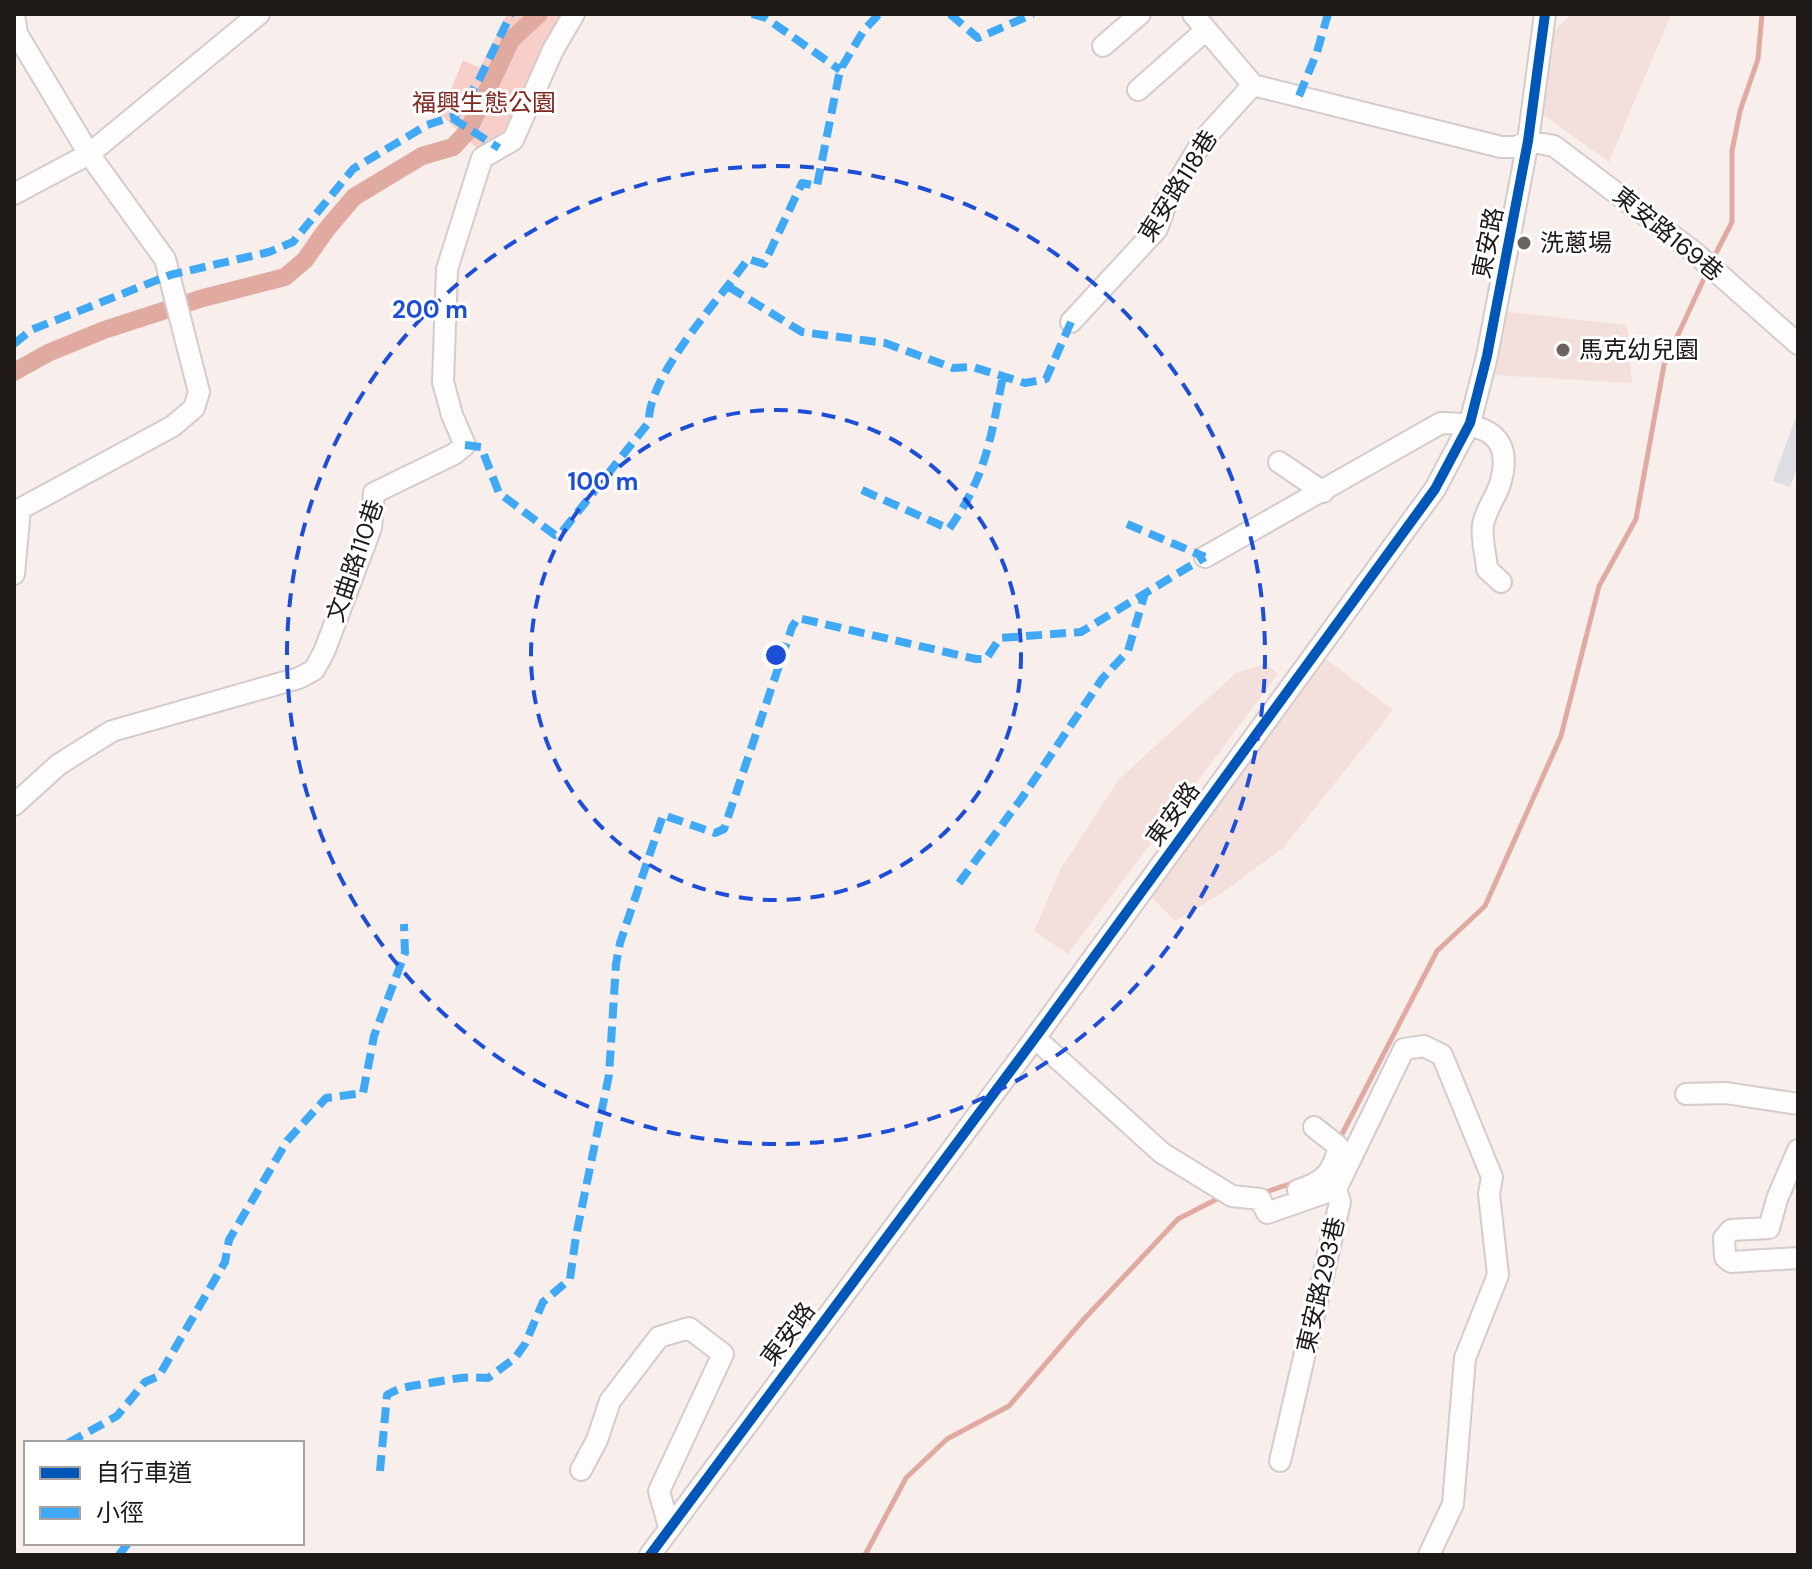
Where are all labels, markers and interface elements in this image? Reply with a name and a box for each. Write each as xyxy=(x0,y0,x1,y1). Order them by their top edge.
park label: 福興生態公園 xyxy=(412,87,556,118)
street label: 東安路118巷 xyxy=(1131,124,1224,247)
street label: 東安路169巷 xyxy=(1607,180,1730,288)
street label: 東安路 xyxy=(1465,205,1510,281)
place label: 洗蔥場 xyxy=(1540,227,1612,258)
marker: 洗蔥場 xyxy=(1515,234,1533,252)
text: 200 m xyxy=(392,294,468,325)
place label: 馬克幼兒園 xyxy=(1579,334,1699,365)
marker: 馬克幼兒園 xyxy=(1554,341,1572,359)
text: 100 m xyxy=(568,466,638,497)
street label: 文曲路110巷 xyxy=(319,496,390,626)
centre of rings xyxy=(762,641,790,669)
street label: 東安路 xyxy=(1139,775,1206,852)
street label: 東安路293巷 xyxy=(1290,1214,1351,1356)
street label: 東安路 xyxy=(754,1296,822,1372)
legend xyxy=(24,1441,304,1545)
text: 自行車道 xyxy=(96,1457,192,1488)
text: 小徑 xyxy=(96,1497,144,1528)

